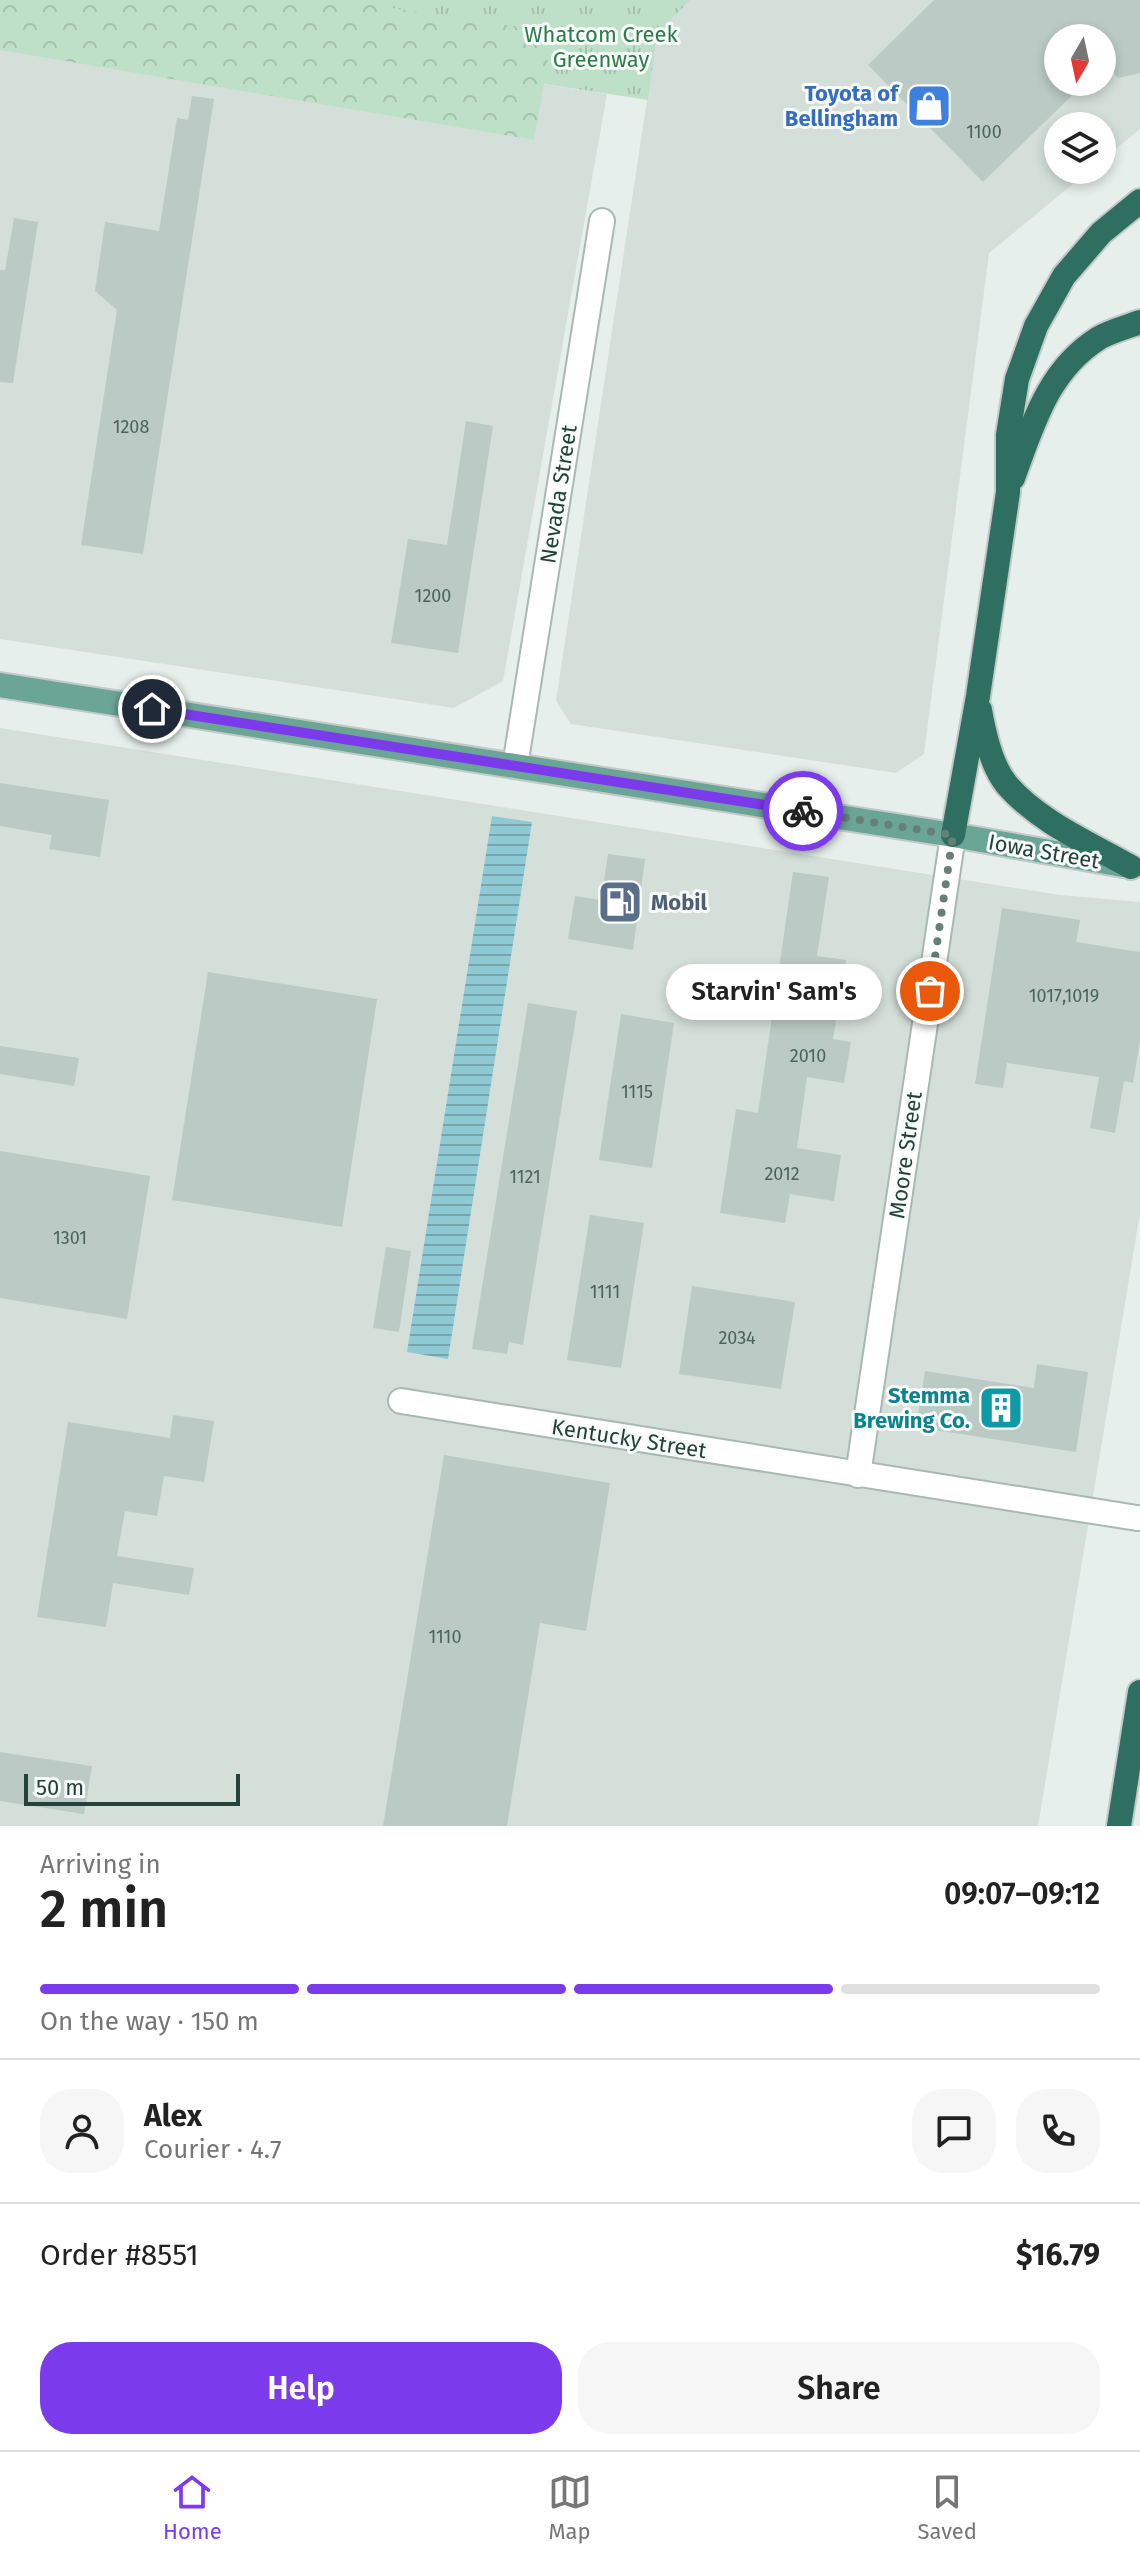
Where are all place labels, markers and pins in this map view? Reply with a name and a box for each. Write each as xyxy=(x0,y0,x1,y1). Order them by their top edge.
place label: Toyota of Bellingham xyxy=(785,80,900,132)
shop icon: Toyota of Bellingham xyxy=(905,82,953,130)
pin xyxy=(118,675,186,743)
fuel station icon: Mobil xyxy=(596,878,644,926)
place label: Mobil xyxy=(651,889,707,916)
pin xyxy=(896,957,964,1025)
callout: Starvin' Sam's xyxy=(666,963,882,1019)
place label: Stemma Brewing Co. xyxy=(853,1382,970,1434)
building icon: Stemma Brewing Co. xyxy=(977,1384,1025,1432)

